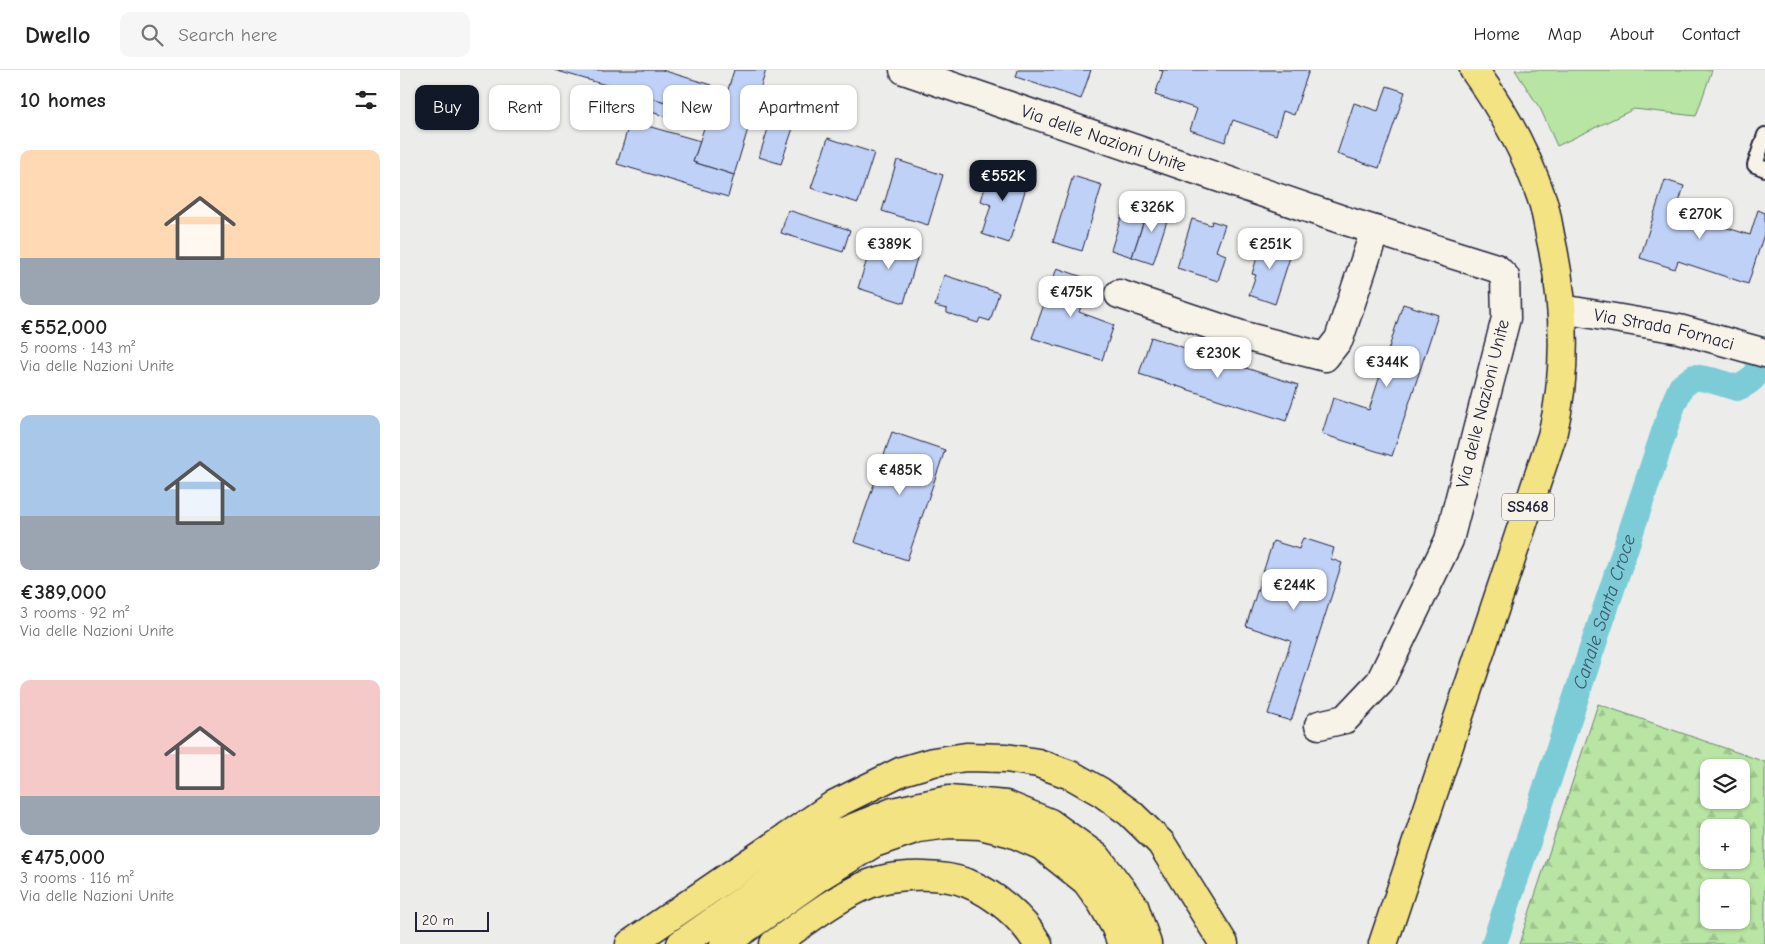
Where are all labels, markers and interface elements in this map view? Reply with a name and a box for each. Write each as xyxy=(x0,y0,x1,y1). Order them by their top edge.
search box xyxy=(120,12,470,57)
text: Dwello xyxy=(25,21,90,49)
icon: search xyxy=(138,21,166,49)
text: Search here xyxy=(178,24,277,46)
text: Home xyxy=(1473,24,1520,45)
text: Map xyxy=(1548,24,1582,45)
text: About xyxy=(1610,24,1654,45)
text: Contact xyxy=(1682,24,1740,45)
chip: Buy xyxy=(415,85,479,130)
chip: Rent xyxy=(489,85,560,130)
chip: Filters xyxy=(570,85,653,130)
chip: New xyxy=(663,85,730,130)
chip: Apartment xyxy=(740,85,857,130)
icon: filters xyxy=(352,86,380,114)
text: 10 homes xyxy=(20,88,106,112)
street label: Via delle Nazioni Unite xyxy=(1018,100,1189,176)
pin: €552K xyxy=(968,160,1038,202)
text: €552K xyxy=(981,167,1026,185)
icon: home xyxy=(155,183,245,273)
pin: €326K xyxy=(1117,190,1187,233)
text: €326K xyxy=(1130,198,1174,216)
pin: €270K xyxy=(1665,198,1735,240)
text: €270K xyxy=(1678,205,1722,223)
pin: €389K xyxy=(854,228,924,270)
pin: €251K xyxy=(1235,228,1305,270)
text: €389K xyxy=(867,235,911,253)
text: €251K xyxy=(1249,235,1291,253)
pin: €475K xyxy=(1036,276,1106,318)
text: €475K xyxy=(1049,283,1093,301)
street label: Via Strada Fornaci xyxy=(1592,304,1737,354)
text: €552,000 xyxy=(20,315,107,339)
street label: Via delle Nazioni Unite xyxy=(1452,317,1514,491)
pin: €230K xyxy=(1183,336,1253,379)
text: 5 rooms · 143 m² xyxy=(20,339,135,357)
text: €230K xyxy=(1195,344,1241,362)
pin: €344K xyxy=(1352,346,1422,388)
text: €344K xyxy=(1366,353,1408,371)
text: Via delle Nazioni Unite xyxy=(20,357,174,375)
icon: home xyxy=(155,448,245,538)
pin: €485K xyxy=(865,454,935,496)
text: €485K xyxy=(878,461,922,479)
road number: SS468 xyxy=(1502,494,1554,521)
water label: Canale Santa Croce xyxy=(1568,531,1640,692)
pin: €244K xyxy=(1259,568,1329,611)
text: €244K xyxy=(1273,576,1315,594)
text: €389,000 xyxy=(20,580,107,604)
text: 3 rooms · 92 m² xyxy=(20,604,129,622)
text: Via delle Nazioni Unite xyxy=(20,622,174,640)
icon: home xyxy=(155,713,245,803)
map controls xyxy=(1700,759,1750,929)
button: layers xyxy=(1700,759,1750,809)
button: + xyxy=(1700,819,1750,869)
text: €475,000 xyxy=(20,845,105,869)
text: 3 rooms · 116 m² xyxy=(20,869,134,887)
button: − xyxy=(1700,879,1750,929)
text: Via delle Nazioni Unite xyxy=(20,887,174,905)
scale bar xyxy=(415,909,489,932)
text: 20 m xyxy=(422,912,454,929)

